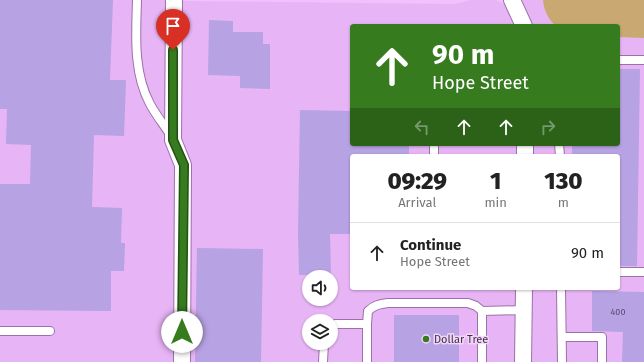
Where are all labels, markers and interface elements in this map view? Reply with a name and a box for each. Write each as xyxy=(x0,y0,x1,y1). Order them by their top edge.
pin xyxy=(156,9,190,50)
icon: arrive xyxy=(162,15,184,37)
text: 90 m xyxy=(432,38,494,71)
icon: ahead xyxy=(366,40,418,92)
text: Hope Street xyxy=(432,72,529,94)
icon: left xyxy=(411,116,433,138)
icon: ahead xyxy=(453,116,475,138)
icon: ahead xyxy=(495,116,517,138)
icon: right xyxy=(537,116,559,138)
text: 09:29 xyxy=(387,167,447,195)
text: 1 xyxy=(490,167,501,195)
text: 130 xyxy=(544,167,583,195)
text: Arrival xyxy=(398,195,436,210)
text: min xyxy=(484,195,507,210)
text: m xyxy=(558,195,569,210)
text: Continue xyxy=(400,236,461,254)
icon: ahead xyxy=(366,242,388,264)
text: 90 m xyxy=(571,244,604,262)
text: Hope Street xyxy=(400,254,470,269)
map controls xyxy=(302,270,338,350)
button: sound xyxy=(302,270,338,306)
house number: 400 xyxy=(611,307,625,317)
position arrow xyxy=(161,311,203,353)
button: layers xyxy=(302,314,338,350)
place label: Dollar Tree xyxy=(434,333,488,346)
marker: Dollar Tree xyxy=(421,334,431,344)

